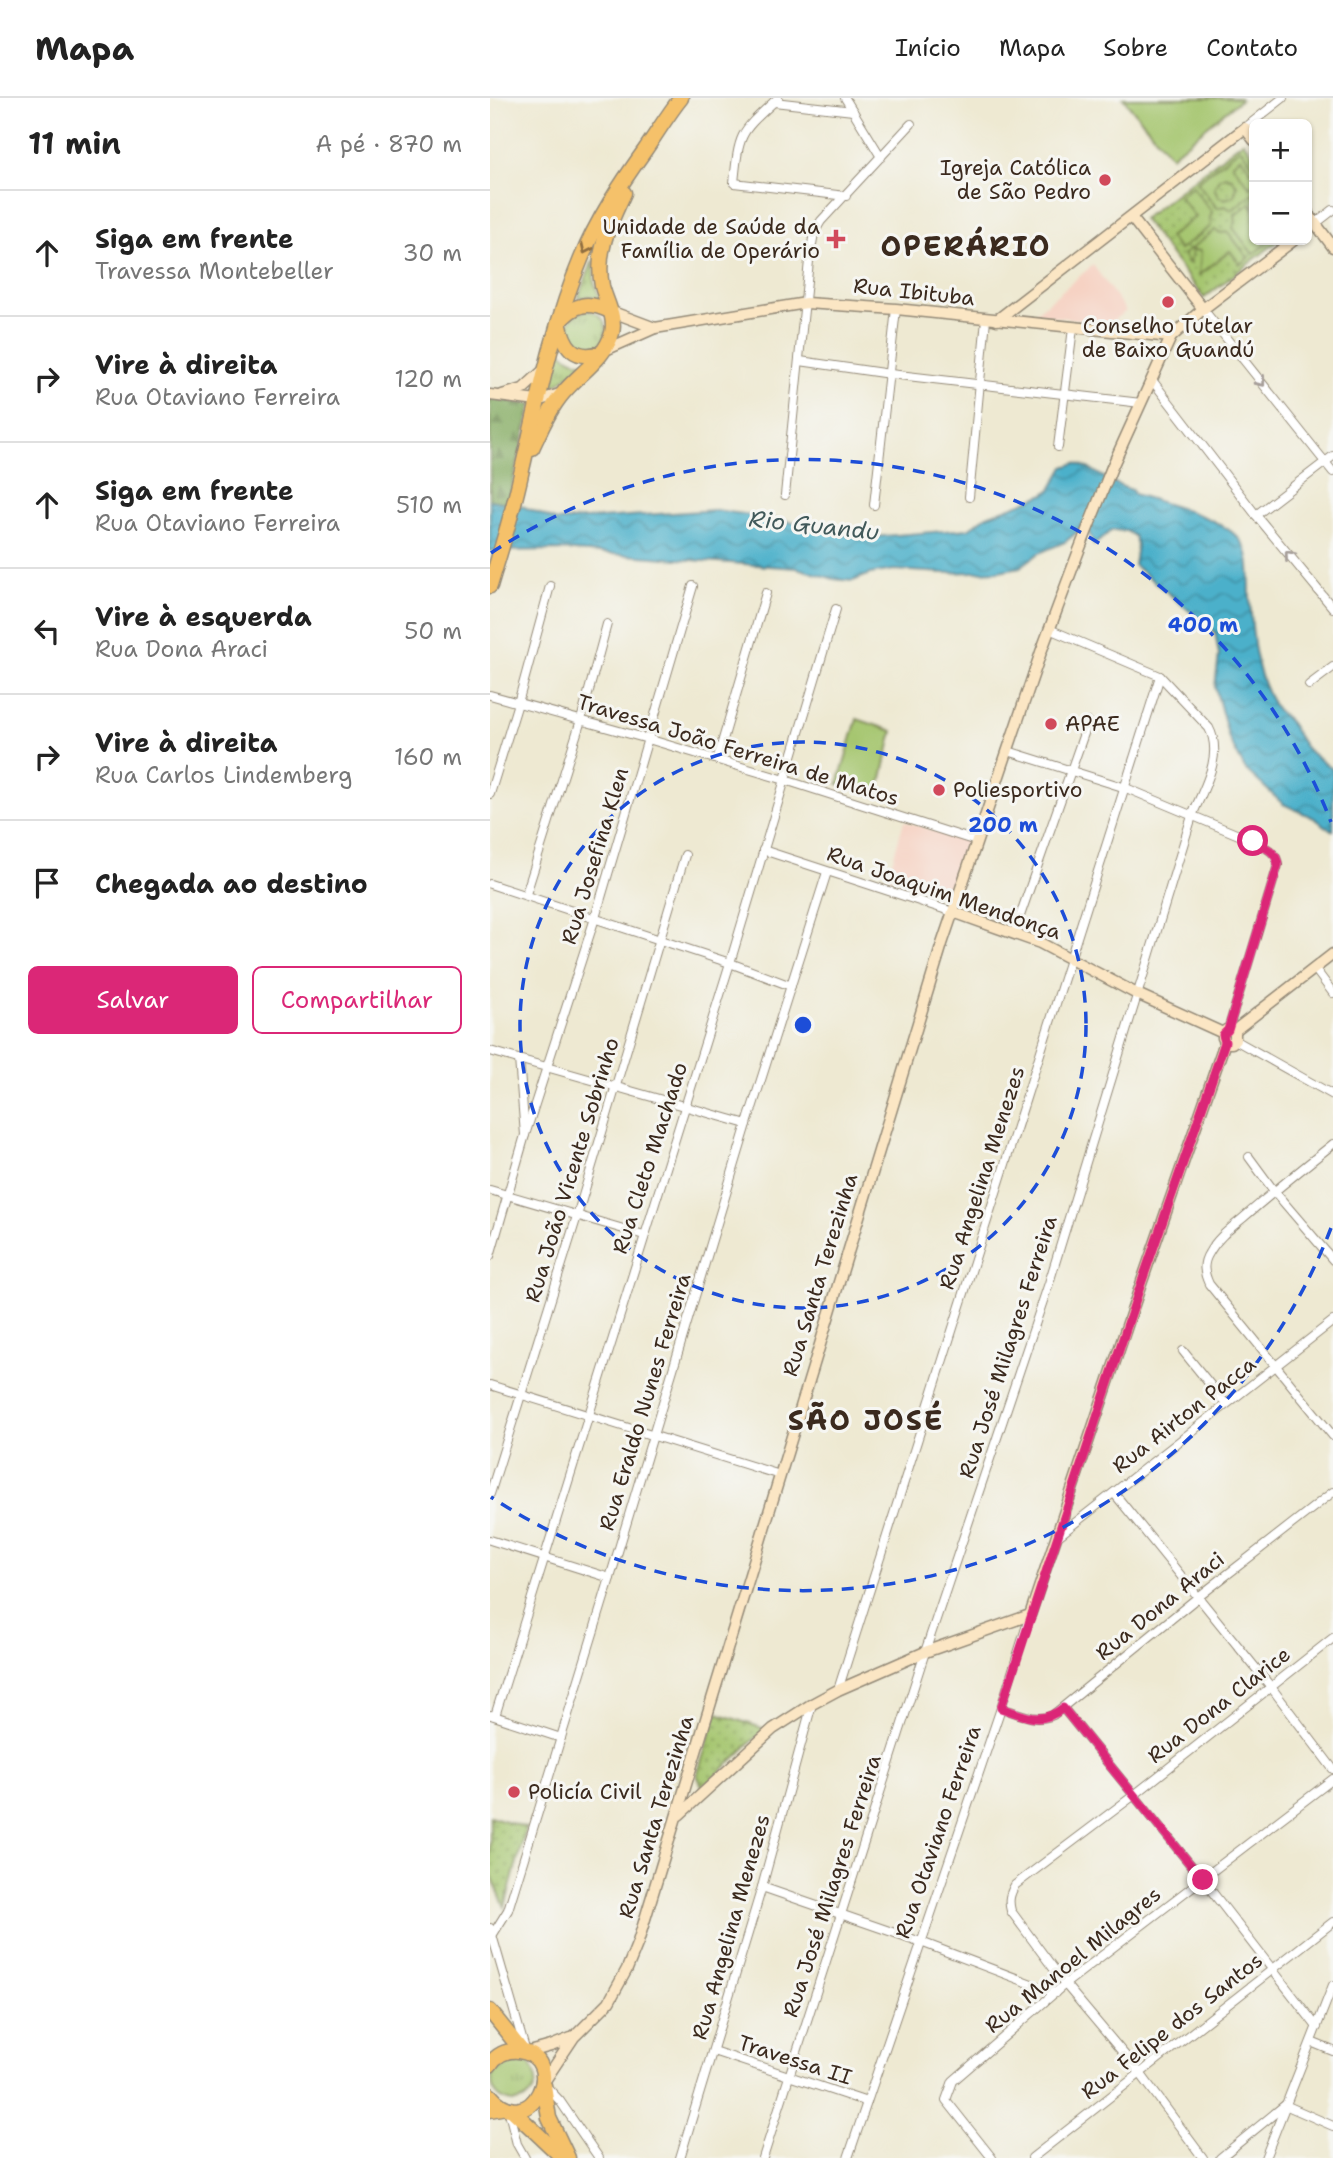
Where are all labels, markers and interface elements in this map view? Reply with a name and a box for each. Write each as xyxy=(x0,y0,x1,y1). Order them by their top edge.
text: Mapa xyxy=(35,26,134,71)
text: Início xyxy=(895,32,961,64)
text: Mapa xyxy=(999,32,1065,64)
text: Sobre xyxy=(1103,32,1168,64)
text: Contato xyxy=(1206,32,1298,64)
map controls xyxy=(1249,119,1312,245)
button: + xyxy=(1249,119,1312,182)
text: 11 min xyxy=(28,123,121,164)
text: A pé · 870 m xyxy=(315,129,462,159)
place label: Igreja Católica de São Pedro xyxy=(940,154,1091,206)
marker: Igreja Católica de São Pedro xyxy=(1097,172,1113,188)
button: − xyxy=(1249,182,1312,245)
place label: Unidade de Saúde da Família de Operário xyxy=(602,213,820,265)
text: Siga em frente xyxy=(95,221,294,256)
district label: OPERÁRIO xyxy=(881,226,1051,265)
marker: Unidade de Saúde da Família de Operário xyxy=(826,229,846,249)
icon: ahead xyxy=(28,234,66,272)
text: 30 m xyxy=(403,238,462,268)
one-way arrow xyxy=(580,242,594,254)
text: Travessa Montebeller xyxy=(95,256,334,286)
street label: Rua Ibituba xyxy=(852,272,976,312)
marker: Conselho Tutelar de Baixo Guandú xyxy=(1160,294,1176,310)
place label: Conselho Tutelar de Baixo Guandú xyxy=(1082,312,1254,364)
text: Vire à direita xyxy=(95,347,277,382)
icon: right xyxy=(28,360,66,398)
text: 120 m xyxy=(394,364,462,394)
one-way arrow xyxy=(1253,374,1266,386)
text: Rua Otaviano Ferreira xyxy=(95,382,340,412)
text: Siga em frente xyxy=(95,473,294,508)
icon: ahead xyxy=(28,486,66,524)
text: 510 m xyxy=(396,490,462,520)
water label: Rio Guandu xyxy=(747,503,881,547)
text: Rua Otaviano Ferreira xyxy=(95,508,340,538)
one-way arrow xyxy=(1285,551,1298,563)
text: Vire à esquerda xyxy=(95,599,312,634)
text: 400 m xyxy=(1168,611,1238,639)
icon: left xyxy=(28,612,66,650)
text: 50 m xyxy=(404,616,462,646)
text: Rua Dona Araci xyxy=(95,634,268,664)
street label: Travessa João Ferreira de Matos xyxy=(574,688,902,812)
place label: APAE xyxy=(1065,710,1120,738)
marker: APAE xyxy=(1043,716,1059,732)
text: Vire à direita xyxy=(95,725,277,760)
icon: right xyxy=(28,738,66,776)
text: 160 m xyxy=(394,742,462,772)
text: Rua Carlos Lindemberg xyxy=(95,760,352,790)
street label: Rua Josefina Klen xyxy=(555,764,635,948)
place label: Poliesportivo xyxy=(953,776,1082,804)
marker: Poliesportivo xyxy=(931,782,947,798)
text: 200 m xyxy=(968,811,1038,839)
route start xyxy=(1237,825,1268,856)
street label: Rua Joaquim Mendonça xyxy=(823,840,1065,946)
icon: arrive xyxy=(28,864,66,902)
text: Chegada ao destino xyxy=(95,866,368,901)
button: Salvar xyxy=(28,966,238,1034)
button: Compartilhar xyxy=(252,966,462,1034)
centre of rings xyxy=(791,1013,815,1037)
street label: Rua João Vicente Sobrinho xyxy=(518,1034,626,1306)
street label: Rua Cleto Machado xyxy=(606,1059,694,1257)
street label: Rua Angelina Menezes xyxy=(933,1063,1031,1293)
street label: Rua Santa Terezinha xyxy=(776,1170,864,1380)
street label: Rua José Milagres Ferreira xyxy=(952,1212,1064,1482)
street label: Rua Eraldo Nunes Ferreira xyxy=(592,1270,698,1534)
street label: Rua Airton Pacca xyxy=(1107,1350,1261,1480)
district label: SÃO JOSÉ xyxy=(788,1400,944,1439)
street label: Rua Dona Araci xyxy=(1090,1545,1230,1667)
street label: Rua Dona Clarice xyxy=(1142,1640,1296,1770)
street label: Rua Santa Terezinha xyxy=(612,1712,700,1922)
street label: Rua Otaviano Ferreira xyxy=(888,1722,988,1942)
street label: Rua José Milagres Ferreira xyxy=(776,1751,888,2021)
place label: Policía Civil xyxy=(528,1778,642,1806)
marker: Policía Civil xyxy=(506,1784,522,1800)
street label: Rua Angelina Menezes xyxy=(685,1811,777,2043)
route end xyxy=(1187,1864,1218,1895)
street label: Rua Manoel Milagres xyxy=(979,1880,1167,2040)
street label: Rua Felipe dos Santos xyxy=(1075,1946,1269,2106)
street label: Travessa II xyxy=(735,2028,855,2092)

